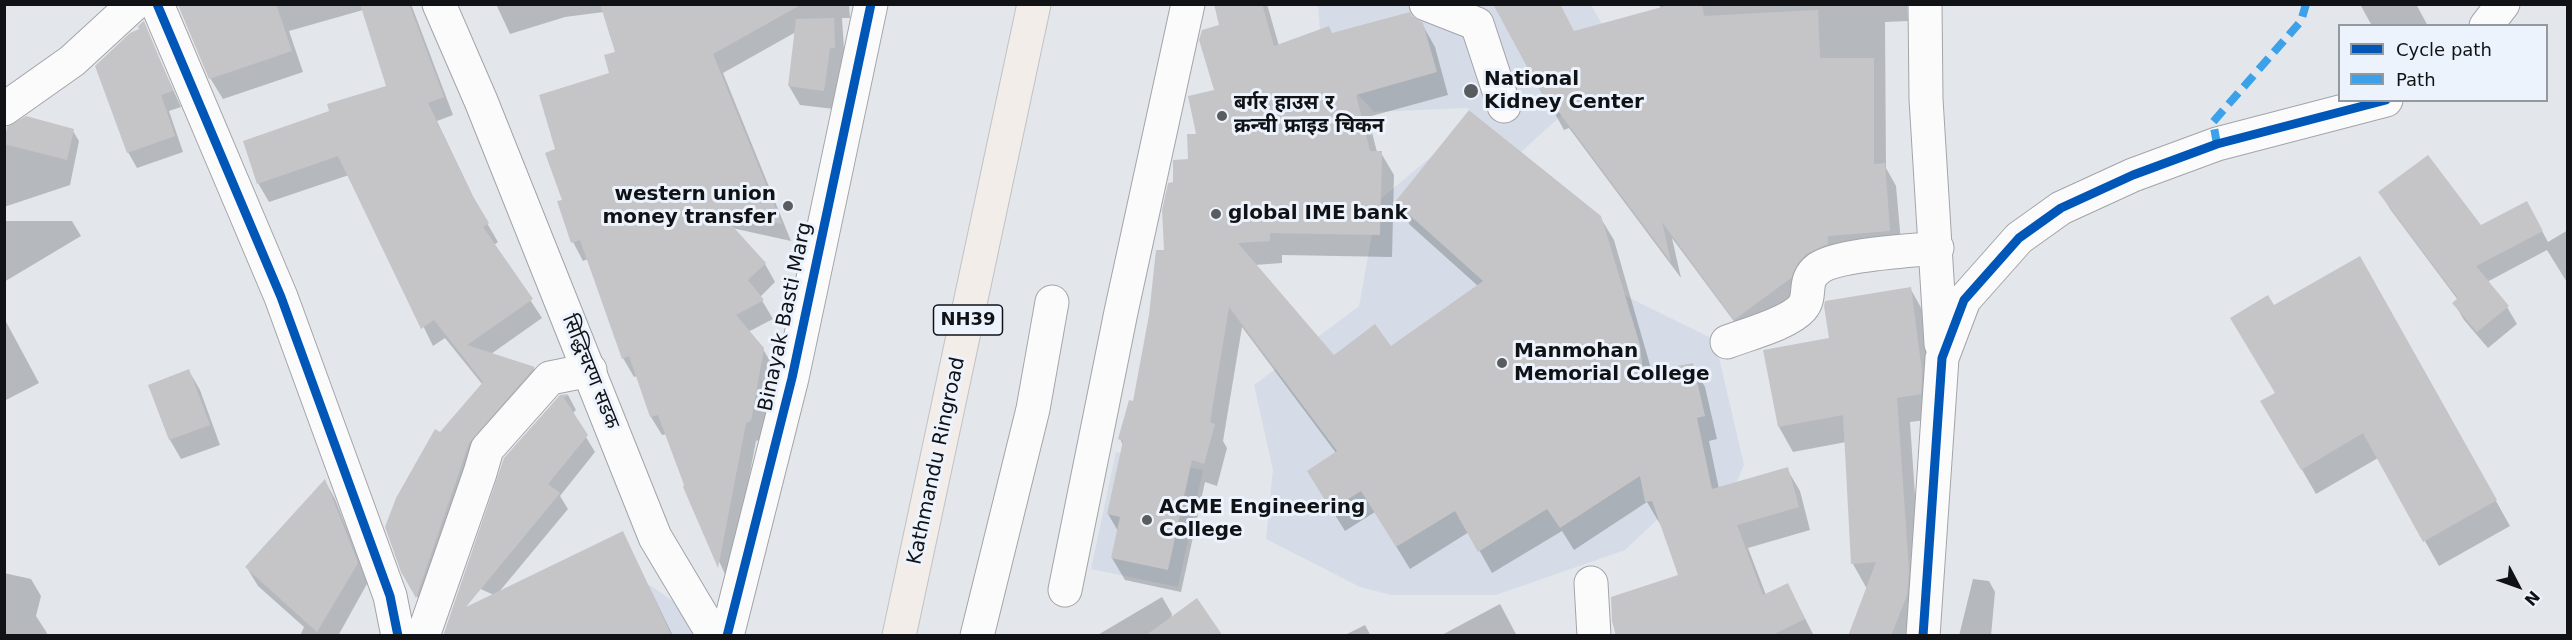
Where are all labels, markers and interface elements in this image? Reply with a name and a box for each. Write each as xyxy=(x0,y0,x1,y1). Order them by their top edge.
legend xyxy=(2338,24,2548,102)
text: Cycle path xyxy=(2396,39,2492,60)
place label: National Kidney Center xyxy=(1484,68,1644,115)
text: Path xyxy=(2396,69,2436,90)
marker: National Kidney Center xyxy=(1462,82,1480,100)
place label: बर्गर हाउस र क्रन्ची फ्राइड चिकन xyxy=(1234,92,1384,139)
marker: बर्गर हाउस र क्रन्ची फ्राइड चिकन xyxy=(1215,109,1229,123)
place label: western union money transfer xyxy=(602,183,776,230)
marker: western union money transfer xyxy=(781,199,795,213)
place label: global IME bank xyxy=(1228,202,1408,226)
marker: global IME bank xyxy=(1209,207,1223,221)
street label: Binayak Basti Marg xyxy=(754,220,818,414)
road number: NH39 xyxy=(934,305,1002,335)
street label: सिद्धिचरण सडक xyxy=(556,311,624,433)
place label: Manmohan Memorial College xyxy=(1514,340,1710,387)
street label: Kathmandu Ringroad xyxy=(903,355,971,567)
marker: Manmohan Memorial College xyxy=(1495,356,1509,370)
place label: ACME Engineering College xyxy=(1159,496,1365,543)
marker: ACME Engineering College xyxy=(1140,513,1154,527)
north arrow xyxy=(2488,556,2548,616)
text: N xyxy=(2520,587,2544,609)

